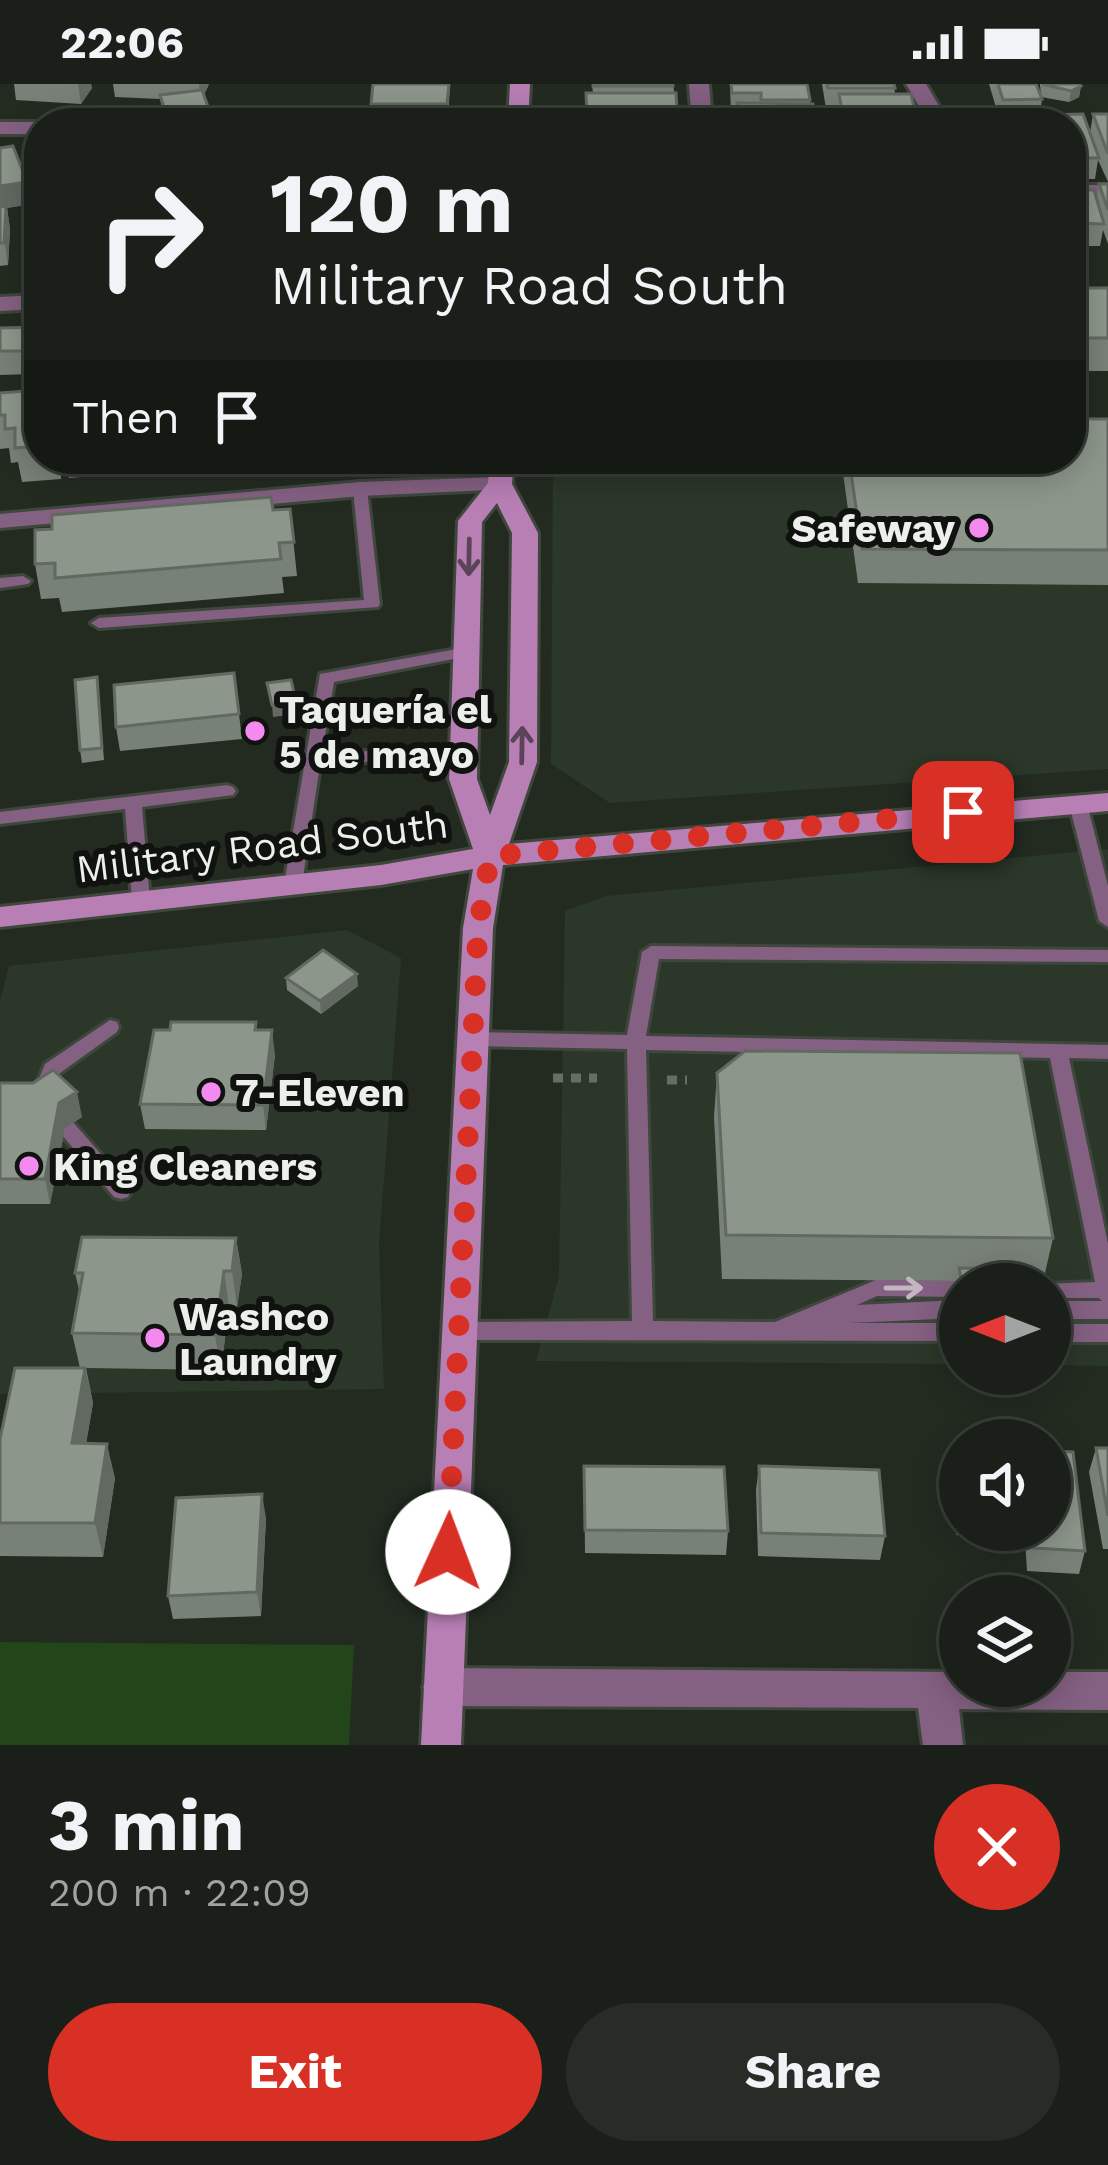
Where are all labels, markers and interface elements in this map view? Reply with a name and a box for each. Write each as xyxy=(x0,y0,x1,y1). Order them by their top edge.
text: 22:06 xyxy=(60,16,184,69)
text: 120 m xyxy=(270,154,513,252)
icon: right xyxy=(72,156,228,312)
text: Military Road South xyxy=(270,254,788,317)
icon: arrive xyxy=(204,384,270,450)
text: Then xyxy=(72,391,180,444)
place label: Safeway xyxy=(791,506,955,551)
marker: Safeway xyxy=(966,515,992,541)
one-way arrow xyxy=(458,537,480,576)
place label: Taquería el 5 de mayo xyxy=(279,687,492,777)
marker: Taquería el 5 de mayo xyxy=(242,718,268,744)
one-way arrow xyxy=(511,726,533,765)
pin xyxy=(912,761,1014,863)
icon: arrive xyxy=(930,779,996,845)
street label: Military Road South xyxy=(74,801,451,892)
place label: 7-Eleven xyxy=(235,1070,405,1115)
marker: 7-Eleven xyxy=(198,1079,224,1105)
place label: King Cleaners xyxy=(53,1144,317,1189)
marker: King Cleaners xyxy=(16,1153,42,1179)
north arrow xyxy=(939,1263,1071,1395)
map controls xyxy=(939,1263,1071,1707)
one-way arrow xyxy=(884,1277,923,1300)
place label: Washco Laundry xyxy=(179,1294,337,1384)
marker: Washco Laundry xyxy=(142,1325,168,1351)
button: sound xyxy=(939,1419,1071,1551)
position arrow xyxy=(385,1489,511,1615)
button: layers xyxy=(939,1575,1071,1707)
text: 3 min xyxy=(48,1783,245,1867)
button: close xyxy=(934,1784,1060,1910)
text: 200 m · 22:09 xyxy=(48,1870,310,1915)
button: Exit xyxy=(48,2003,542,2141)
button: Share xyxy=(566,2003,1060,2141)

